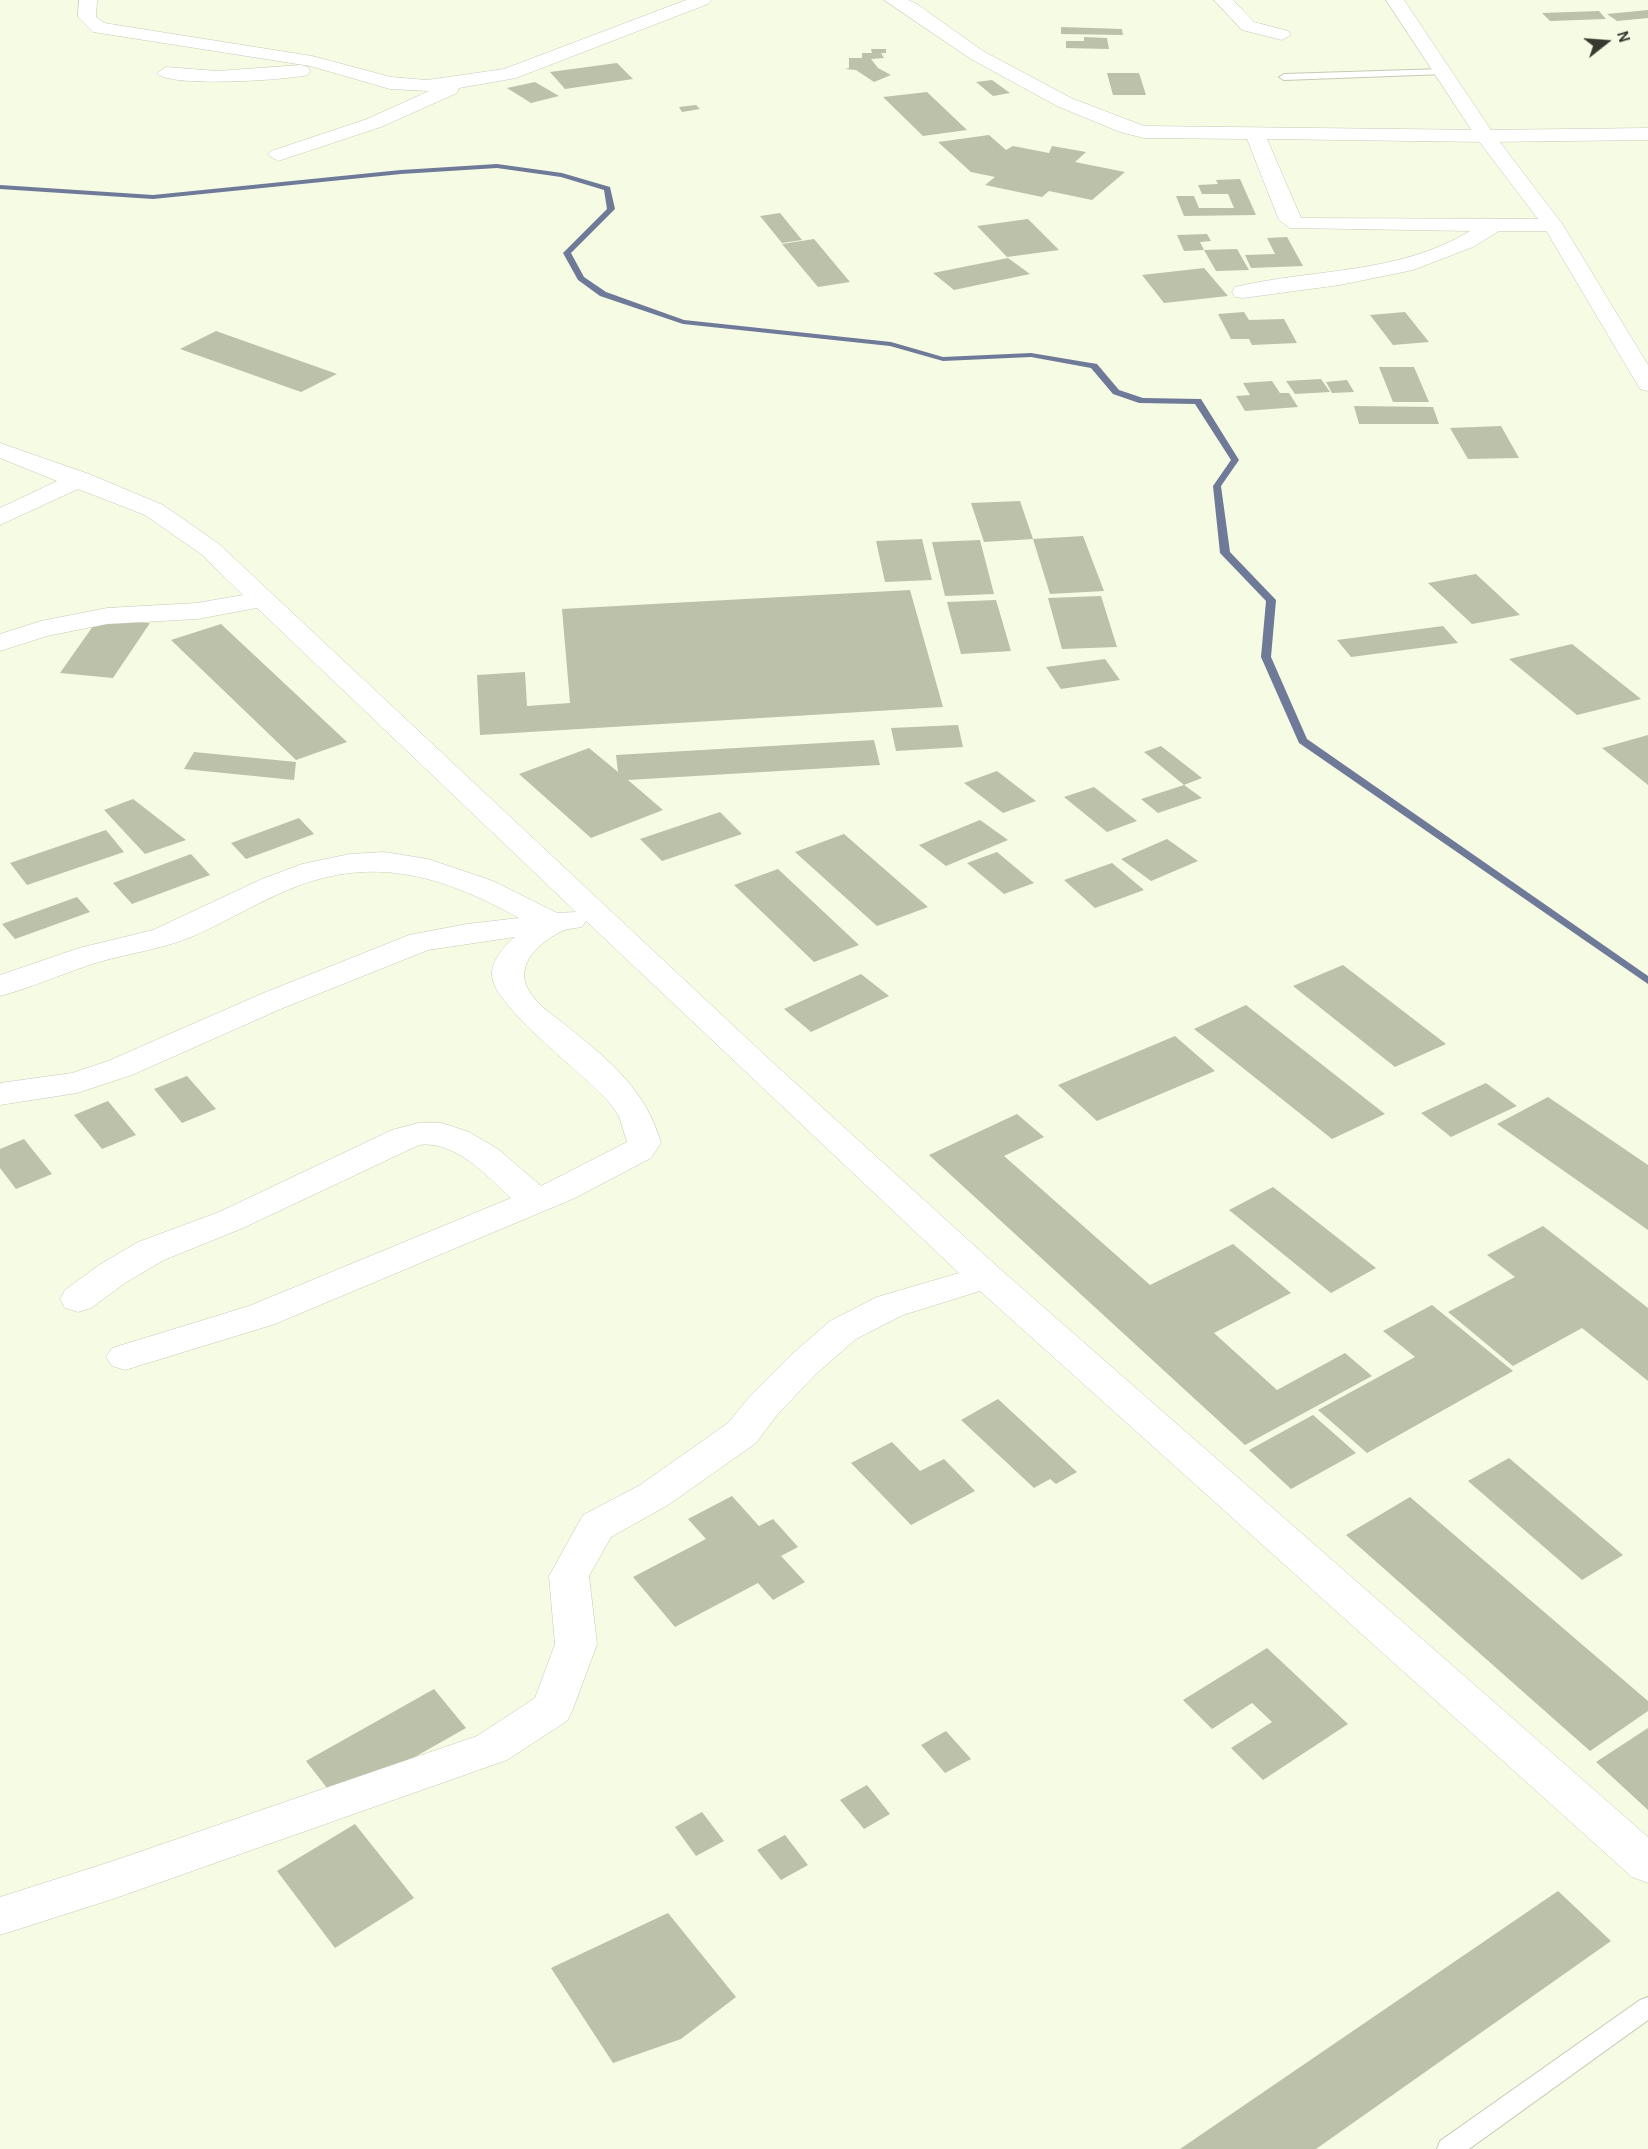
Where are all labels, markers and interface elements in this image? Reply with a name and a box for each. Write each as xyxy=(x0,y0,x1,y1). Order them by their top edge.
north arrow xyxy=(1576,12,1636,72)
text: N xyxy=(1614,29,1632,44)

